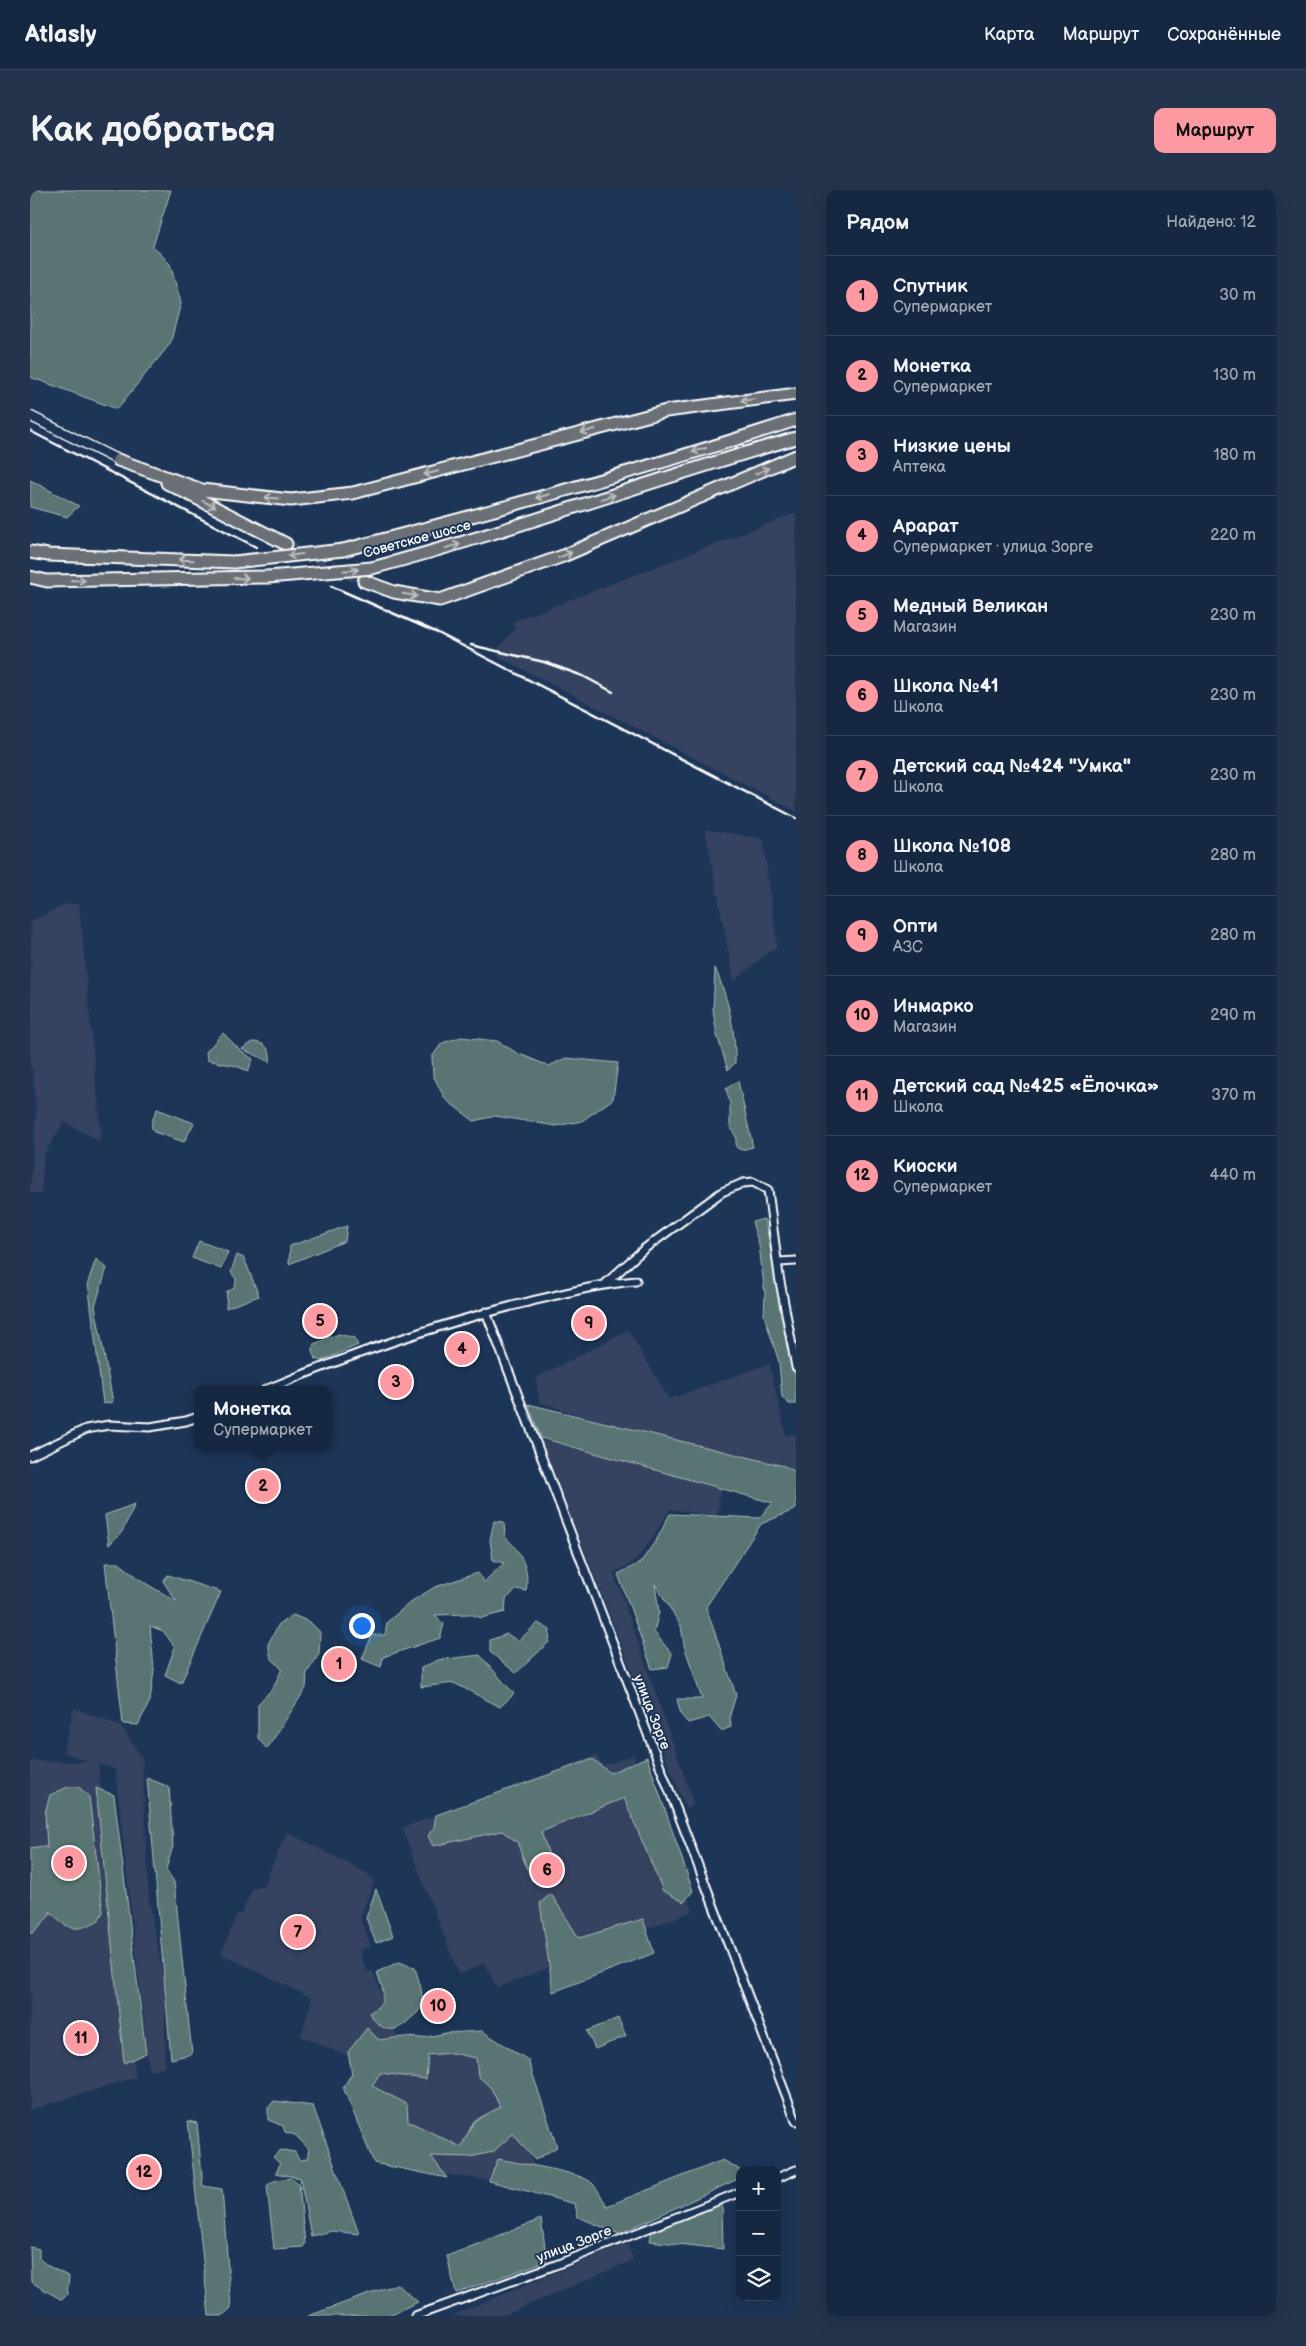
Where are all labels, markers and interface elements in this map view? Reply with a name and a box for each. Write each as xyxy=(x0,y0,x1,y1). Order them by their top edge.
text: Atlasly xyxy=(25,20,96,49)
text: Карта xyxy=(984,24,1035,45)
text: Маршрут xyxy=(1063,24,1139,45)
text: Сохранённые xyxy=(1167,24,1281,45)
button: Маршрут xyxy=(1154,108,1276,153)
text: Как добраться xyxy=(30,109,276,152)
text: Рядом xyxy=(846,210,909,235)
text: Найдено: 12 xyxy=(1166,213,1256,232)
text: Спутник xyxy=(893,275,968,298)
text: 1 xyxy=(859,286,865,305)
text: 30 m xyxy=(1219,286,1256,305)
text: Супермаркет xyxy=(893,298,992,317)
text: Монетка xyxy=(893,355,971,378)
text: 2 xyxy=(857,366,867,385)
text: 130 m xyxy=(1213,366,1256,385)
text: Супермаркет xyxy=(893,378,992,397)
one-way arrow xyxy=(740,395,756,405)
one-way arrow xyxy=(581,427,597,436)
text: Низкие цены xyxy=(893,435,1011,458)
one-way arrow xyxy=(692,446,708,456)
text: 3 xyxy=(857,446,867,465)
text: 180 m xyxy=(1214,446,1256,465)
text: Аптека xyxy=(893,458,946,477)
one-way arrow xyxy=(754,465,769,475)
one-way arrow xyxy=(424,469,440,478)
one-way arrow xyxy=(536,491,552,501)
one-way arrow xyxy=(599,492,615,501)
one-way arrow xyxy=(264,493,280,503)
one-way arrow xyxy=(201,500,216,509)
text: Арарат xyxy=(893,515,959,538)
street label: Советское шоссе xyxy=(361,516,473,562)
text: 4 xyxy=(857,526,867,545)
text: 220 m xyxy=(1210,526,1256,545)
text: Супермаркет · улица Зорге xyxy=(893,538,1093,557)
one-way arrow xyxy=(445,541,461,551)
one-way arrow xyxy=(287,550,303,560)
one-way arrow xyxy=(557,550,572,560)
one-way arrow xyxy=(178,556,194,565)
one-way arrow xyxy=(343,565,359,575)
one-way arrow xyxy=(232,573,249,583)
one-way arrow xyxy=(70,575,86,585)
one-way arrow xyxy=(402,590,418,600)
text: Медный Великан xyxy=(893,595,1048,618)
text: 5 xyxy=(857,606,867,625)
text: 230 m xyxy=(1210,606,1256,625)
text: Магазин xyxy=(893,618,957,637)
text: Школа №41 xyxy=(893,675,999,698)
text: 6 xyxy=(857,686,867,705)
text: 230 m xyxy=(1210,686,1256,705)
text: Школа xyxy=(893,698,943,717)
text: Детский сад №424 "Умка" xyxy=(893,755,1131,778)
text: 7 xyxy=(858,766,866,785)
text: 230 m xyxy=(1210,766,1256,785)
text: Школа xyxy=(893,778,943,797)
text: Школа №108 xyxy=(893,835,1011,858)
text: 8 xyxy=(857,846,867,865)
text: 280 m xyxy=(1210,846,1256,865)
text: Школа xyxy=(893,858,943,877)
text: Опти xyxy=(893,915,938,938)
text: 9 xyxy=(857,926,867,945)
text: 280 m xyxy=(1210,926,1256,945)
text: АЗС xyxy=(893,938,923,957)
text: Инмарко xyxy=(893,995,974,1018)
text: 10 xyxy=(854,1006,870,1025)
text: 290 m xyxy=(1210,1006,1256,1025)
text: Магазин xyxy=(893,1018,957,1037)
text: Детский сад №425 «Ёлочка» xyxy=(893,1075,1159,1098)
text: 11 xyxy=(855,1086,869,1105)
text: 370 m xyxy=(1211,1086,1256,1105)
text: Школа xyxy=(893,1098,943,1117)
text: Киоски xyxy=(893,1155,957,1178)
text: 12 xyxy=(854,1166,870,1185)
text: 440 m xyxy=(1210,1166,1256,1185)
text: Супермаркет xyxy=(893,1178,992,1197)
pin: 5 xyxy=(304,1302,336,1340)
pin: 9 xyxy=(573,1304,605,1342)
pin: 4 xyxy=(446,1330,478,1368)
pin: 3 xyxy=(380,1363,412,1401)
popup xyxy=(194,1386,332,1451)
text: Монетка xyxy=(213,1398,291,1421)
text: Супермаркет xyxy=(213,1421,313,1440)
pin: 2 xyxy=(247,1467,279,1505)
your location xyxy=(349,1613,375,1639)
pin: 1 xyxy=(323,1645,355,1683)
street label: улица Зорге xyxy=(630,1672,674,1752)
pin: 8 xyxy=(53,1844,85,1882)
pin: 6 xyxy=(531,1851,563,1889)
pin: 7 xyxy=(282,1913,314,1951)
pin: 10 xyxy=(422,1987,454,2025)
pin: 11 xyxy=(65,2019,97,2057)
pin: 12 xyxy=(128,2153,160,2191)
map controls xyxy=(736,2166,781,2301)
button: + xyxy=(736,2166,781,2211)
button: − xyxy=(736,2211,781,2256)
street label: улица Зорге xyxy=(534,2222,614,2266)
button: layers xyxy=(736,2256,781,2301)

